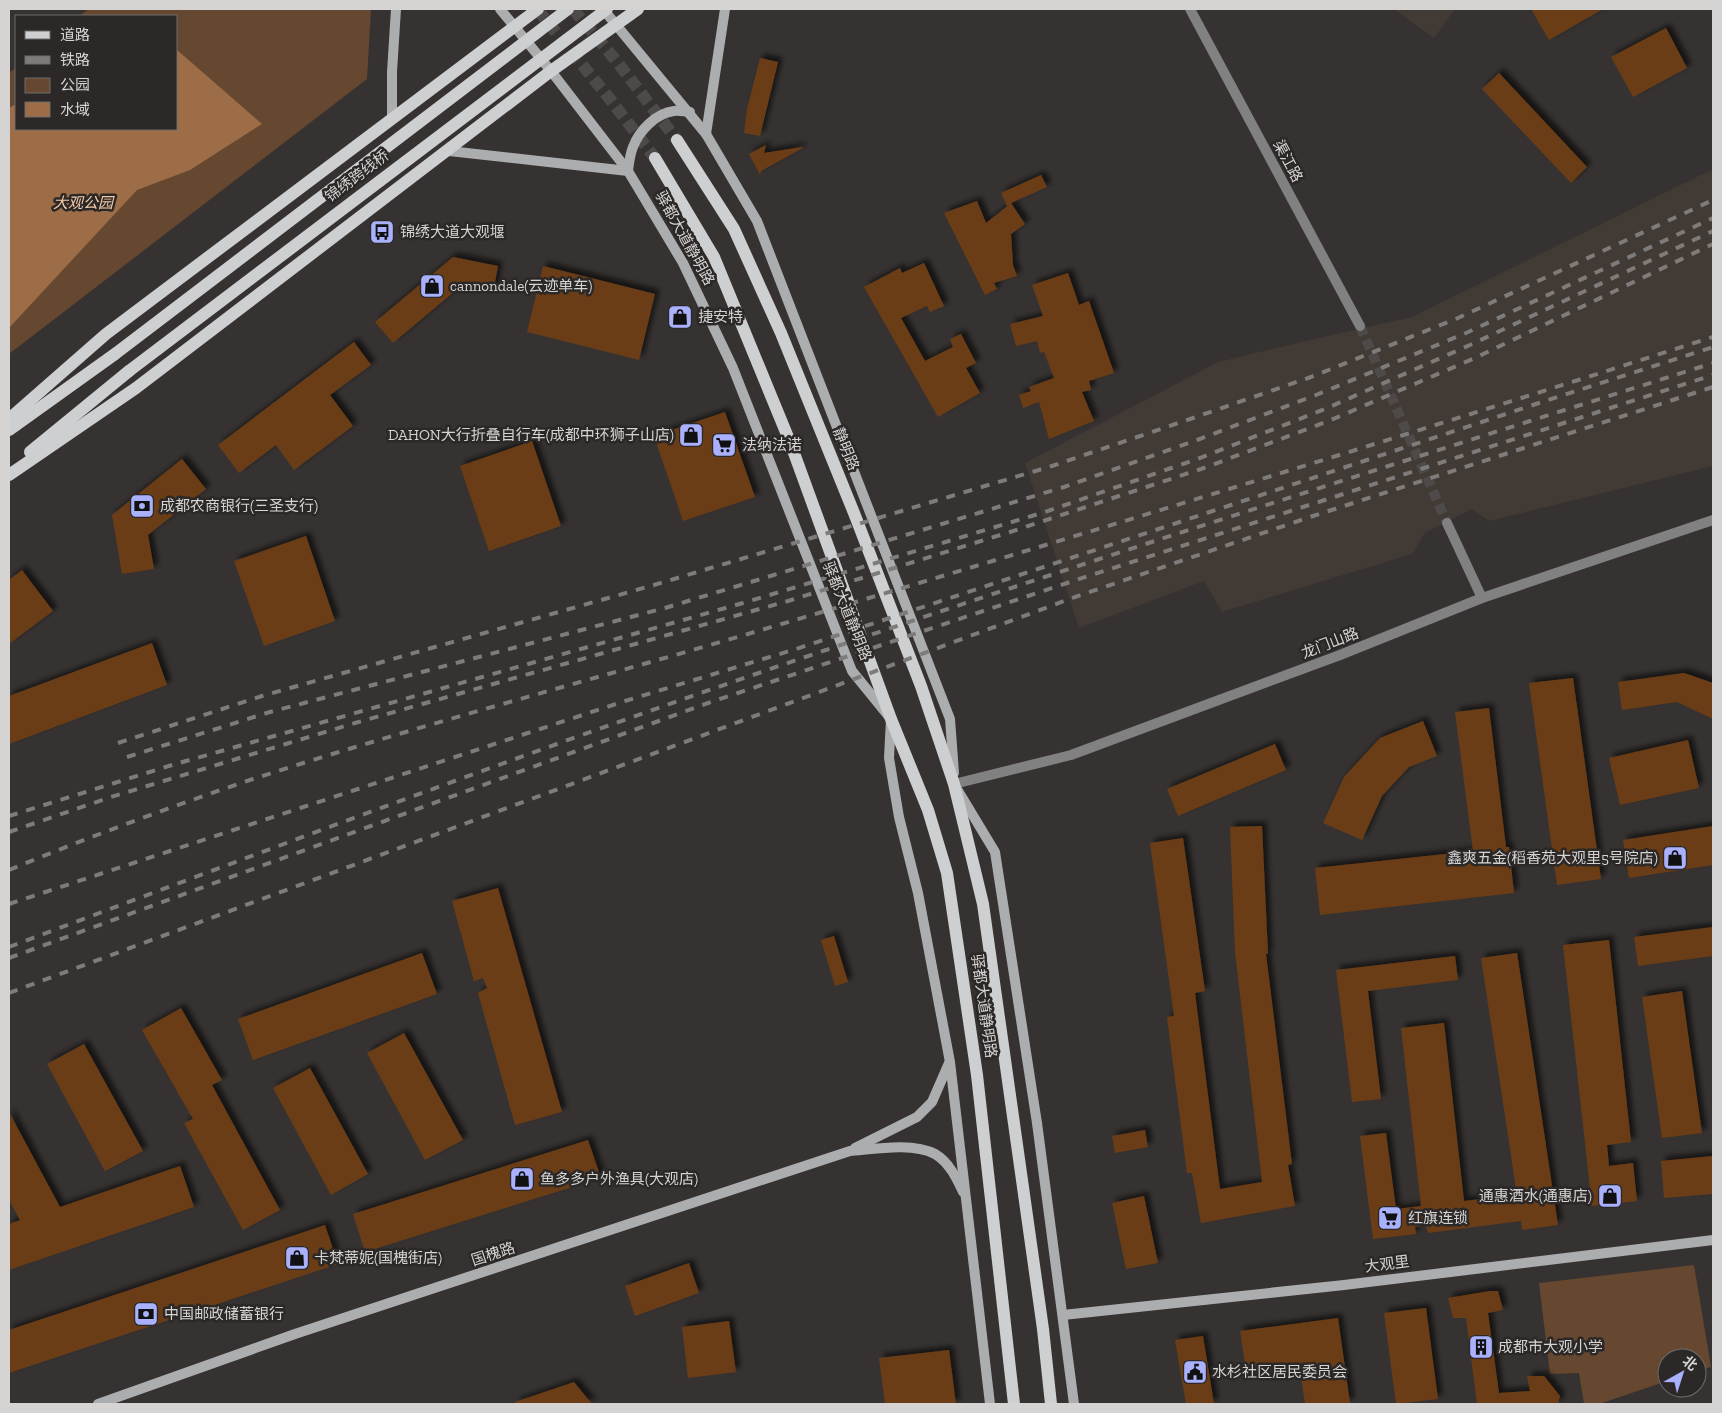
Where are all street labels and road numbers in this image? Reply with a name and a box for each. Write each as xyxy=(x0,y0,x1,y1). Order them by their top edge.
street label: 渠江路 xyxy=(1269,137,1307,185)
street label: 锦绣跨线桥 xyxy=(322,146,392,206)
street label: 驿都大道静明路 xyxy=(652,188,718,288)
street label: 静明路 xyxy=(829,425,863,473)
street label: 驿都大道静明路 xyxy=(819,559,875,663)
street label: 龙门山路 xyxy=(1299,624,1361,662)
street label: 驿都大道静明路 xyxy=(968,953,1000,1059)
street label: 国槐路 xyxy=(469,1238,517,1270)
street label: 大观里 xyxy=(1364,1252,1410,1276)

